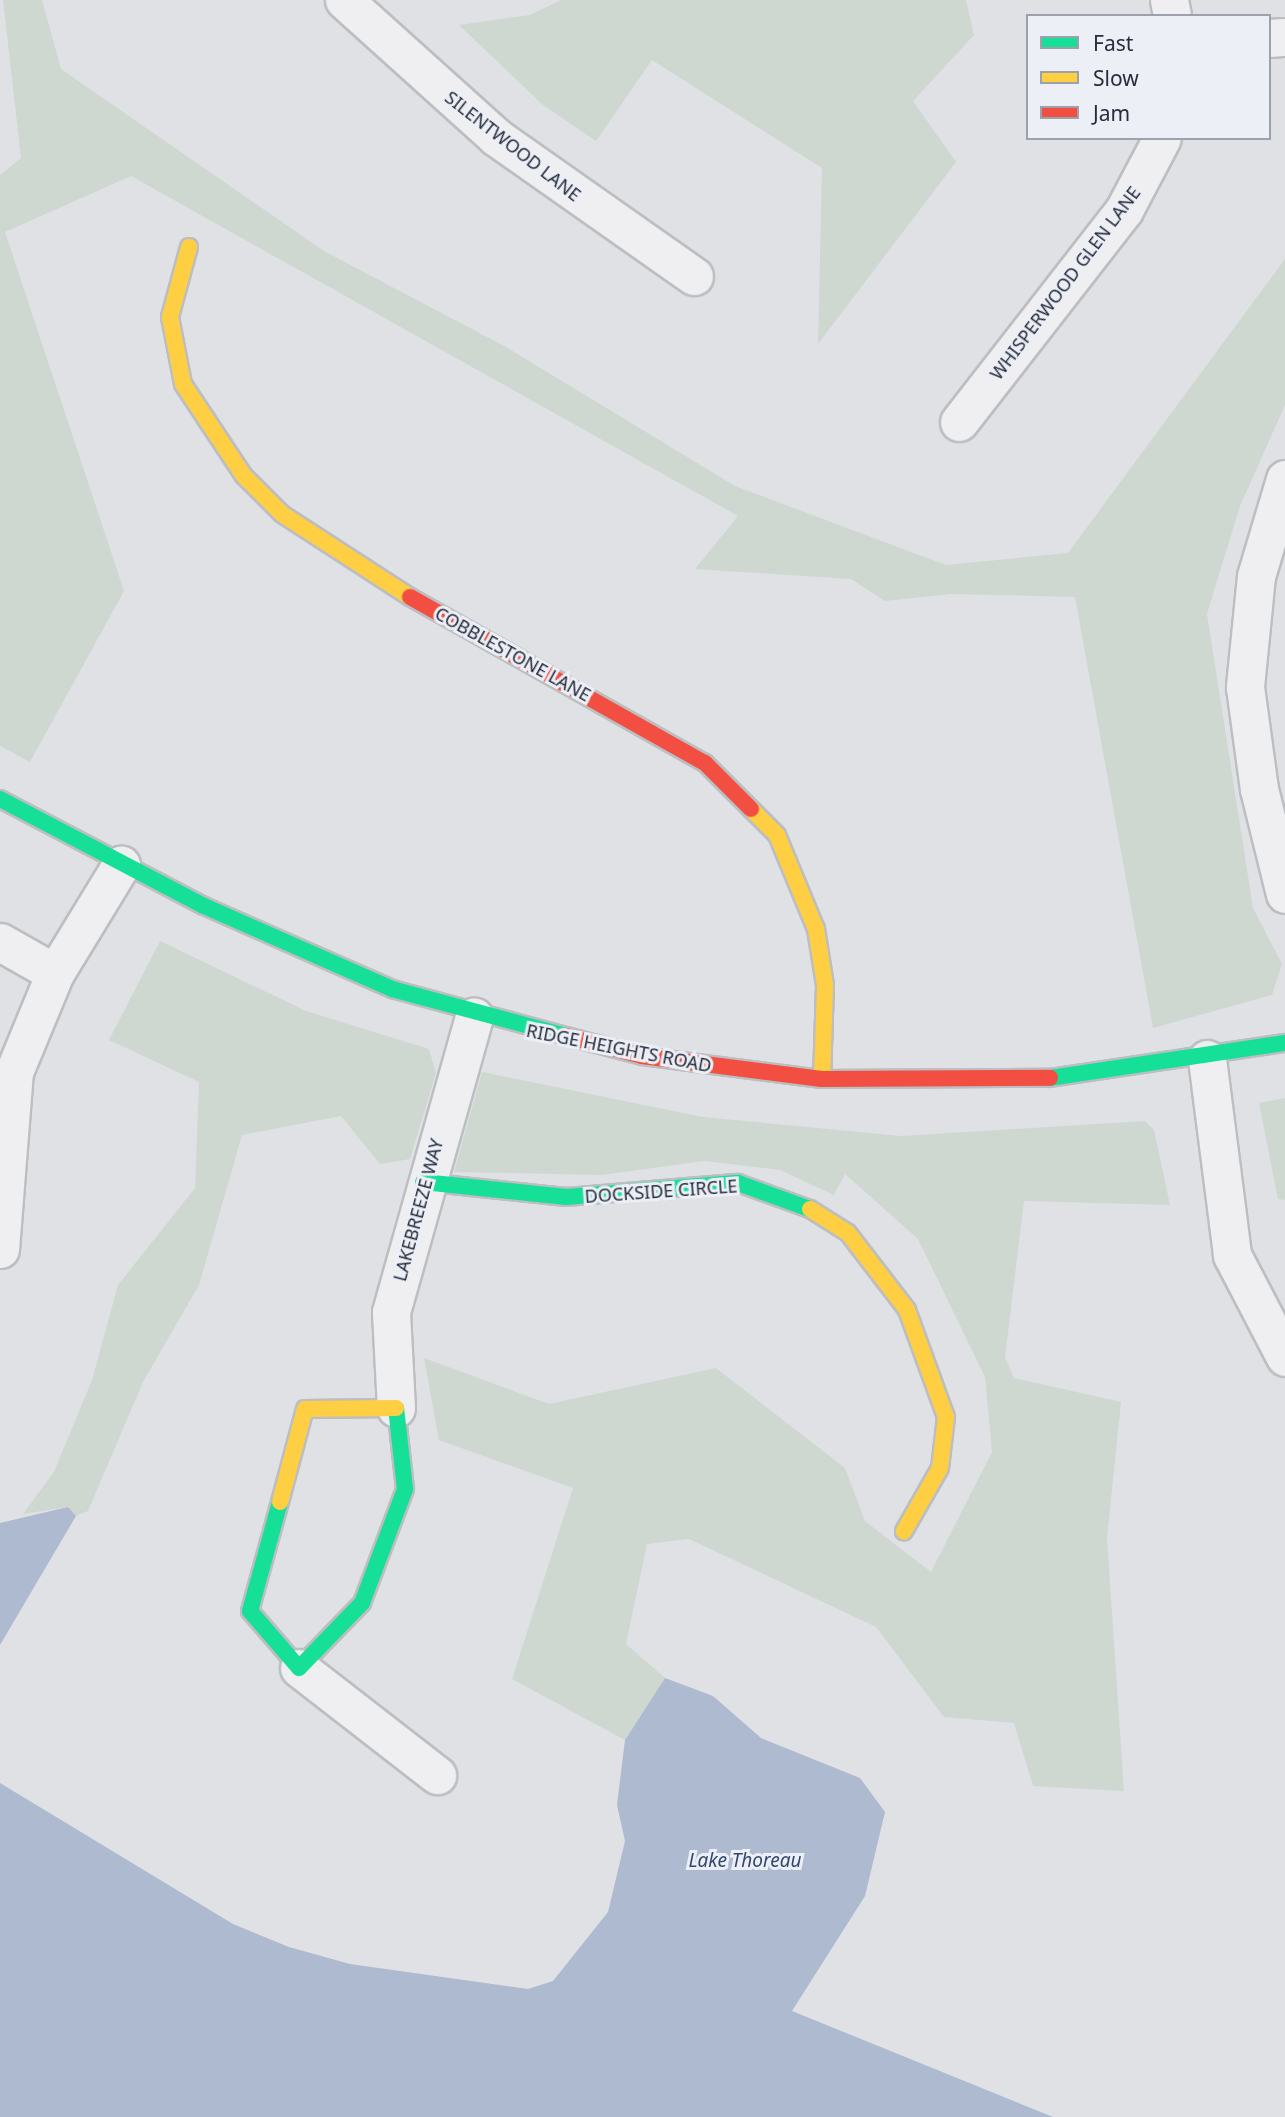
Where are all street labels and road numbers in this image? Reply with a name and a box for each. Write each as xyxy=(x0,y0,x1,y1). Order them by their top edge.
street label: SILENTWOOD LANE xyxy=(441,86,585,206)
street label: WHISPERWOOD GLEN LANE xyxy=(985,182,1145,384)
street label: COBBLESTONE LANE xyxy=(431,602,595,706)
street label: RIDGE HEIGHTS ROAD xyxy=(525,1019,713,1077)
street label: LAKEBREEZE WAY xyxy=(389,1136,447,1284)
street label: DOCKSIDE CIRCLE xyxy=(584,1175,738,1207)

